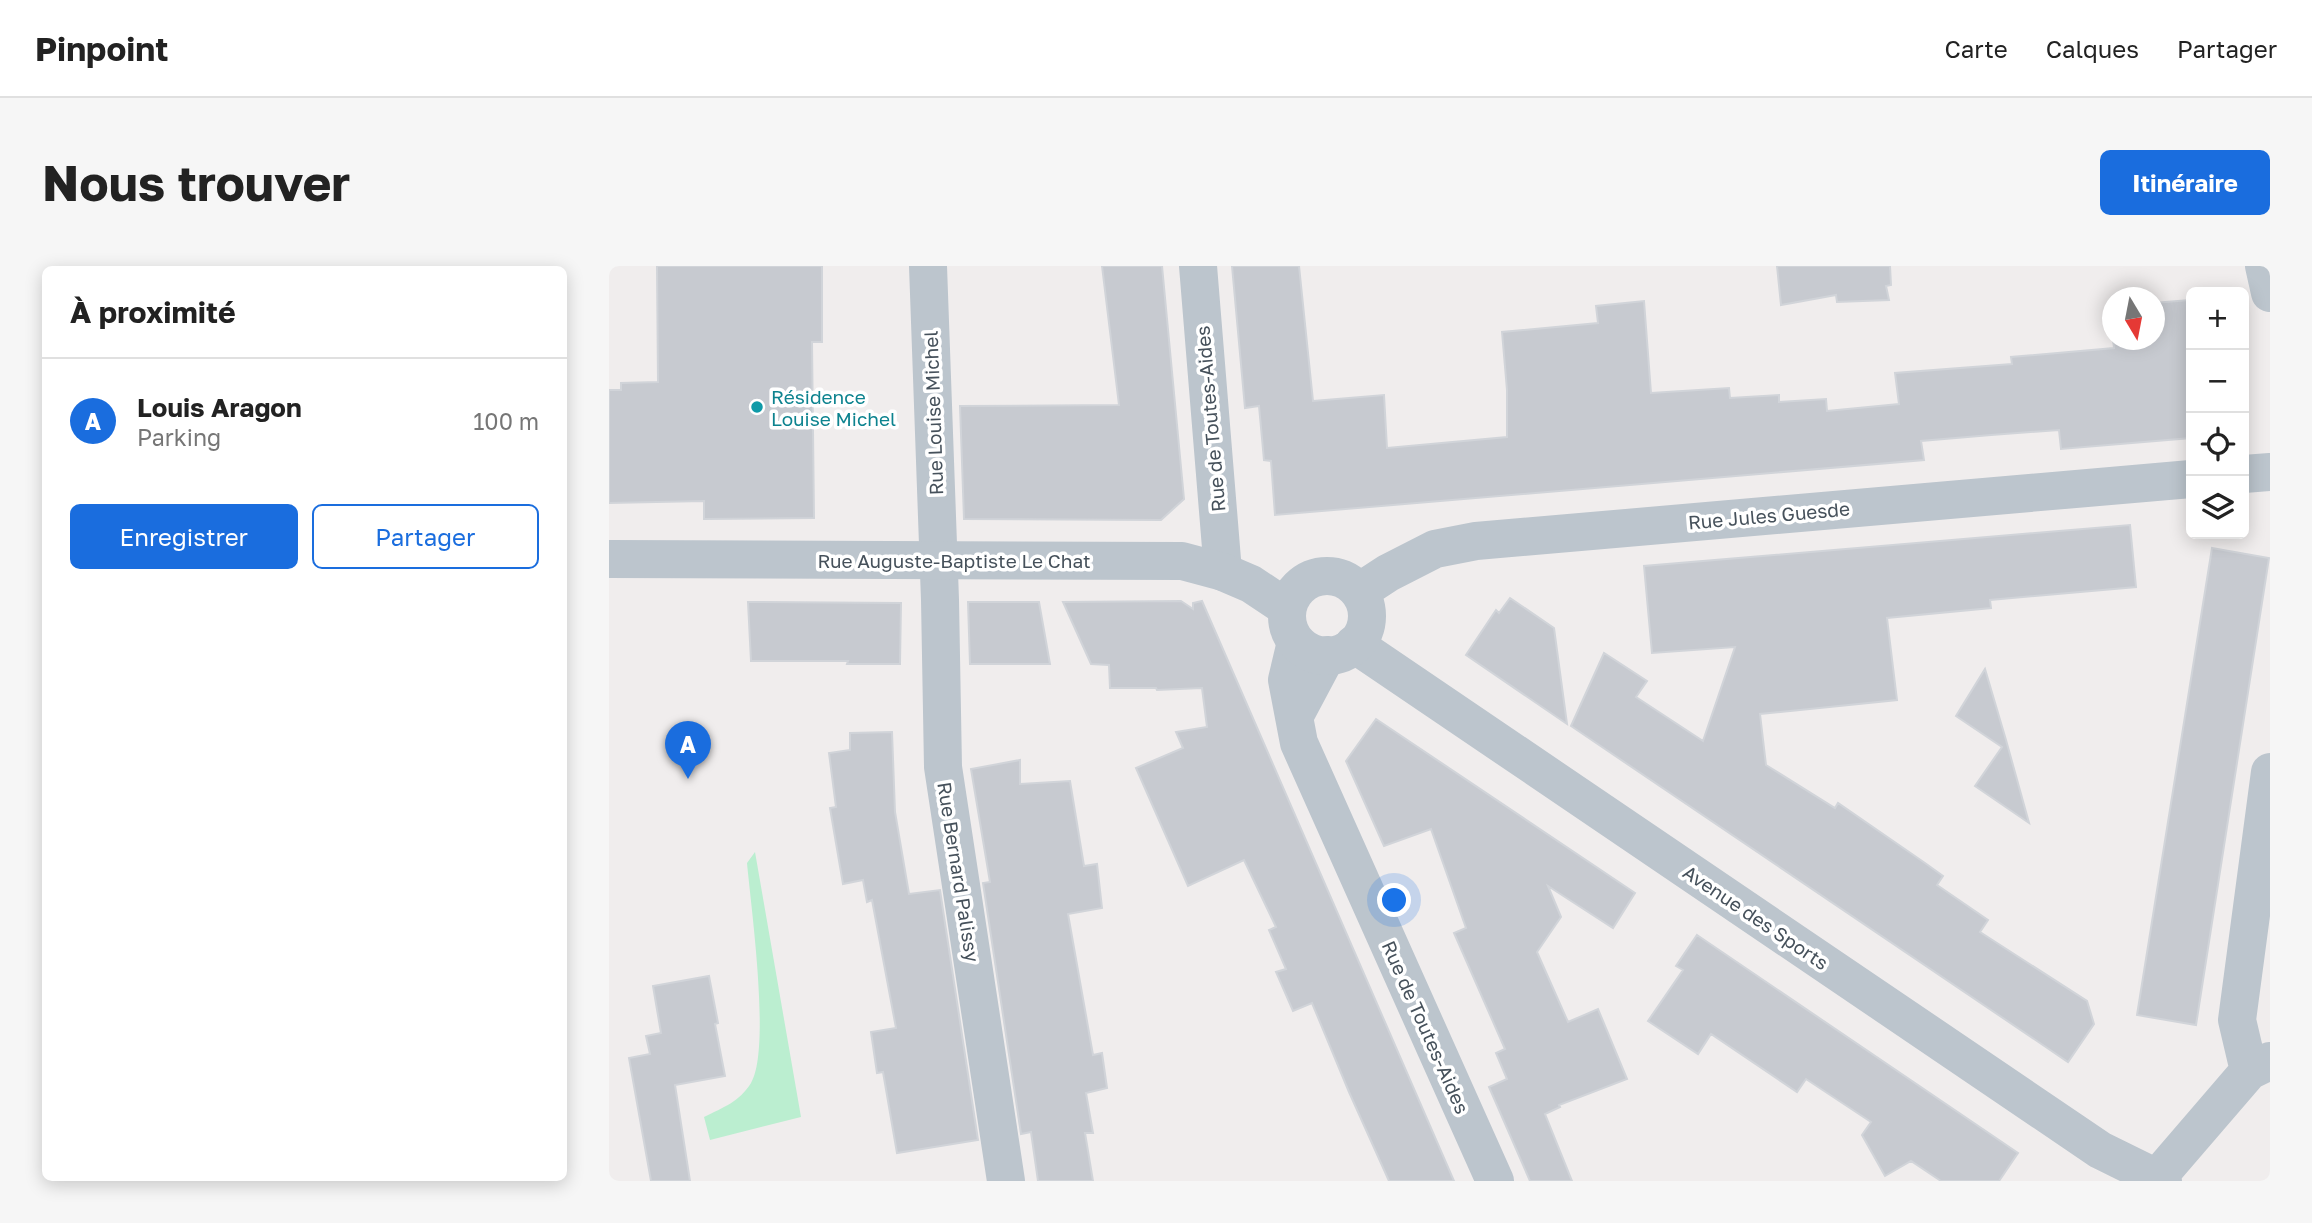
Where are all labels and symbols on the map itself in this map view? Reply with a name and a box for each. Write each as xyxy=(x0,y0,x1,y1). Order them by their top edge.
north arrow xyxy=(2102,287,2165,350)
street label: Rue de Toutes-Aides xyxy=(1190,325,1230,513)
street label: Rue Louise Michel xyxy=(919,330,947,496)
place label: Résidence Louise Michel xyxy=(771,385,896,430)
marker: Résidence Louise Michel xyxy=(749,399,765,415)
street label: Rue Jules Guesde xyxy=(1687,496,1851,534)
street label: Rue Auguste-Baptiste Le Chat xyxy=(817,549,1091,572)
pin: A xyxy=(665,721,711,779)
street label: Rue Bernard Palissy xyxy=(933,780,985,964)
street label: Avenue des Sports xyxy=(1679,860,1833,974)
your location xyxy=(1377,883,1411,917)
street label: Rue de Toutes-Aides xyxy=(1378,937,1474,1117)

